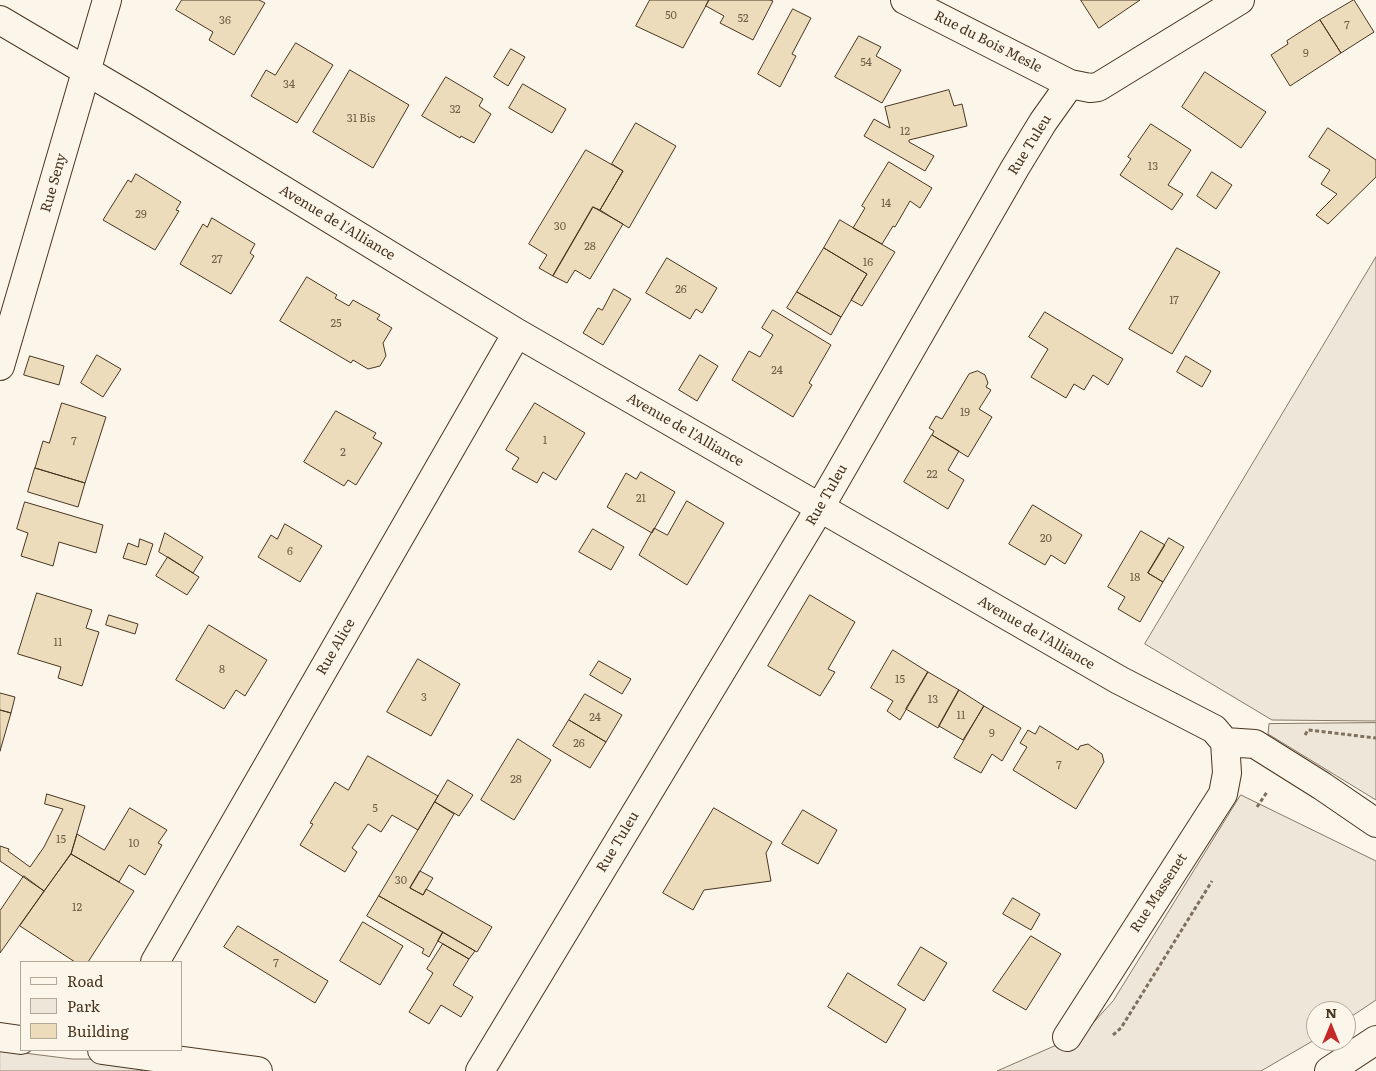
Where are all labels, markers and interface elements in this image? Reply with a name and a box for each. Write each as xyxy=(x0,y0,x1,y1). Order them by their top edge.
street label: Rue du Bois Mesle xyxy=(931,8,1045,76)
house number: 50 xyxy=(665,9,677,23)
house number: 52 xyxy=(737,12,749,26)
house number: 36 xyxy=(219,14,231,28)
house number: 7 xyxy=(1344,19,1350,33)
house number: 9 xyxy=(1303,47,1309,61)
house number: 54 xyxy=(860,56,872,70)
house number: 34 xyxy=(283,78,295,92)
house number: 32 xyxy=(449,103,461,117)
house number: 31 Bis xyxy=(347,112,375,126)
street label: Rue Tuleu xyxy=(1005,112,1055,178)
house number: 12 xyxy=(900,125,910,139)
street label: Rue Seny xyxy=(38,152,70,214)
house number: 13 xyxy=(1148,160,1158,174)
street label: Avenue de l'Alliance xyxy=(276,182,398,264)
house number: 14 xyxy=(881,197,891,211)
house number: 29 xyxy=(135,208,147,222)
house number: 30 xyxy=(554,220,566,234)
house number: 28 xyxy=(584,240,596,254)
house number: 27 xyxy=(211,253,223,267)
house number: 16 xyxy=(863,256,873,270)
house number: 26 xyxy=(675,283,687,297)
house number: 17 xyxy=(1169,294,1179,308)
house number: 25 xyxy=(330,317,342,331)
house number: 24 xyxy=(771,364,783,378)
street label: Avenue de l'Alliance xyxy=(624,390,746,470)
house number: 19 xyxy=(960,406,970,420)
house number: 1 xyxy=(543,434,547,448)
house number: 7 xyxy=(71,435,77,449)
house number: 2 xyxy=(340,446,346,460)
street label: Rue Tuleu xyxy=(803,461,851,529)
house number: 22 xyxy=(926,468,938,482)
house number: 21 xyxy=(636,492,646,506)
house number: 20 xyxy=(1040,532,1052,546)
house number: 6 xyxy=(287,545,293,559)
house number: 18 xyxy=(1130,571,1140,585)
street label: Avenue de l'Alliance xyxy=(975,593,1097,673)
street label: Rue Alice xyxy=(313,616,359,678)
house number: 11 xyxy=(54,636,62,650)
house number: 8 xyxy=(219,663,225,677)
house number: 15 xyxy=(895,673,905,687)
house number: 3 xyxy=(421,691,427,705)
house number: 13 xyxy=(928,693,938,707)
house number: 11 xyxy=(957,709,965,723)
house number: 24 xyxy=(589,711,601,725)
house number: 9 xyxy=(989,727,995,741)
house number: 26 xyxy=(573,737,585,751)
house number: 7 xyxy=(1056,759,1062,773)
house number: 28 xyxy=(510,773,522,787)
house number: 5 xyxy=(372,802,378,816)
street label: Rue Tuleu xyxy=(593,809,643,875)
house number: 15 xyxy=(56,833,66,847)
house number: 10 xyxy=(129,837,139,851)
street label: Rue Massenet xyxy=(1127,850,1191,936)
house number: 30 xyxy=(395,874,407,888)
house number: 12 xyxy=(72,901,82,915)
house number: 7 xyxy=(273,957,279,971)
legend xyxy=(20,961,182,1051)
text: Road xyxy=(67,969,103,992)
text: Park xyxy=(67,994,100,1017)
north arrow xyxy=(1306,1001,1356,1051)
text: N xyxy=(1325,1002,1337,1022)
text: Building xyxy=(67,1019,129,1042)

